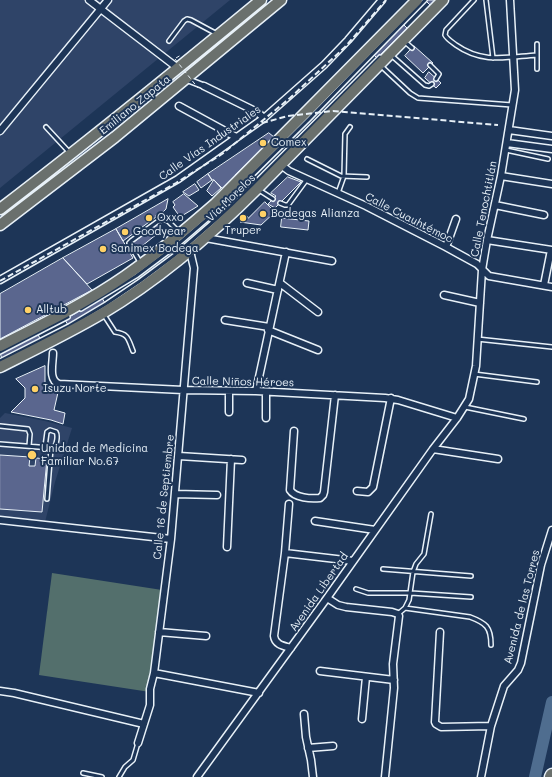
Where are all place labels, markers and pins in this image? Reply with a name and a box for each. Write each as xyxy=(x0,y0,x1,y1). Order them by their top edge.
place label: Comex xyxy=(271,136,307,150)
marker: Comex xyxy=(258,138,268,148)
place label: Bodegas Alianza xyxy=(271,207,360,221)
marker: Bodegas Alianza xyxy=(258,209,268,219)
place label: Oxxo xyxy=(157,211,183,225)
marker: Oxxo xyxy=(144,213,154,223)
marker: Truper xyxy=(238,213,248,223)
place label: Truper xyxy=(225,224,261,238)
place label: Goodyear xyxy=(133,225,186,239)
marker: Goodyear xyxy=(120,227,130,237)
place label: Sanimex Bodega xyxy=(111,242,199,256)
marker: Sanimex Bodega xyxy=(98,244,108,254)
place label: Alltub xyxy=(36,303,67,317)
marker: Alltub xyxy=(23,305,33,315)
place label: Isuzu Norte xyxy=(43,382,107,396)
marker: Isuzu Norte xyxy=(30,384,40,394)
place label: Unidad de Medicina Familiar No.67 xyxy=(41,442,148,468)
marker: Unidad de Medicina Familiar No.67 xyxy=(26,449,38,461)

